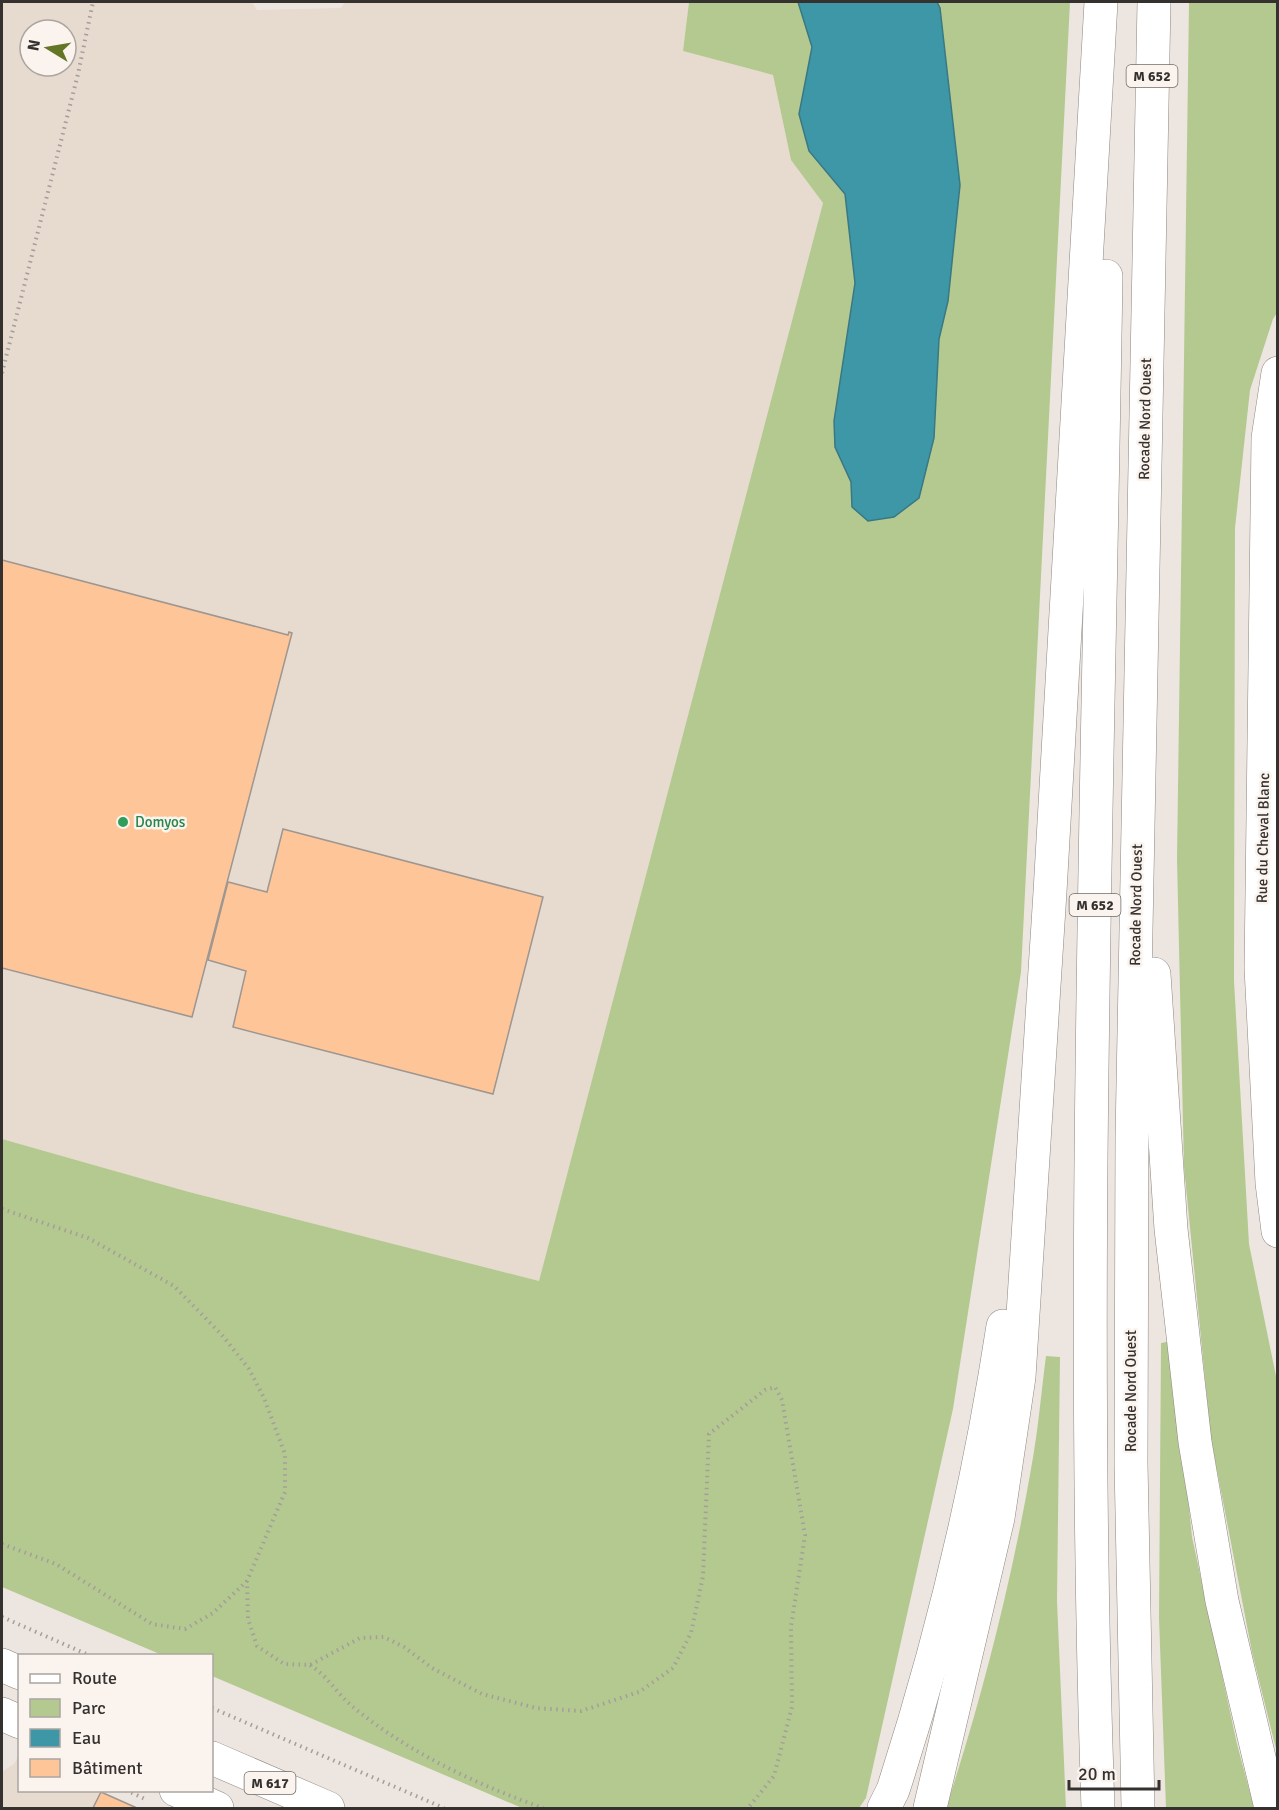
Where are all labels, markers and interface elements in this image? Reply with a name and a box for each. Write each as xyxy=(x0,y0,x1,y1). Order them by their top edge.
north arrow xyxy=(18,18,78,78)
text: N xyxy=(23,38,45,53)
road number: M 652 xyxy=(1126,65,1178,87)
street label: Rocade Nord Ouest xyxy=(1135,358,1155,480)
street label: Rue du Cheval Blanc xyxy=(1253,773,1273,903)
place label: Domyos xyxy=(135,813,186,831)
marker: Domyos xyxy=(116,815,130,829)
street label: Rocade Nord Ouest xyxy=(1126,844,1146,966)
road number: M 652 xyxy=(1070,894,1120,916)
street label: Rocade Nord Ouest xyxy=(1122,1330,1140,1452)
legend xyxy=(18,1654,213,1792)
text: Route xyxy=(72,1667,117,1689)
text: Parc xyxy=(72,1697,106,1719)
text: Eau xyxy=(72,1727,101,1749)
scale bar xyxy=(1069,1753,1159,1791)
text: Bâtiment xyxy=(72,1757,143,1779)
text: 20 m xyxy=(1078,1763,1116,1785)
road number: M 617 xyxy=(244,1772,296,1794)

